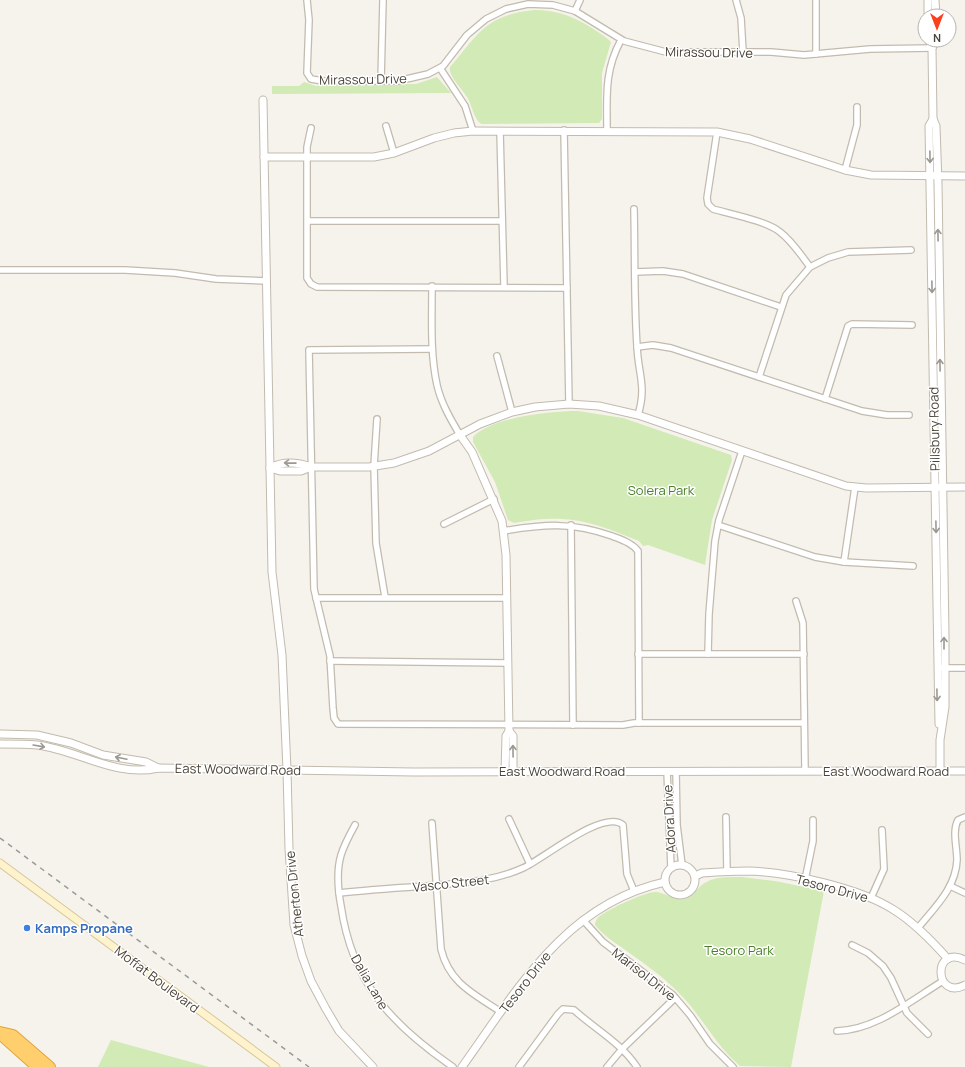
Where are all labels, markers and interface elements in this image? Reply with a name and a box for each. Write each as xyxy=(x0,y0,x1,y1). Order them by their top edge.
north arrow xyxy=(917,8,957,48)
text: N xyxy=(933,31,941,46)
street label: Mirassou Drive xyxy=(665,42,753,62)
street label: Mirassou Drive xyxy=(319,69,407,89)
one-way arrow xyxy=(926,150,934,163)
one-way arrow xyxy=(935,229,942,242)
one-way arrow xyxy=(928,280,936,293)
one-way arrow xyxy=(936,359,944,372)
street label: Pillsbury Road xyxy=(924,387,944,471)
one-way arrow xyxy=(284,459,297,467)
park label: Solera Park xyxy=(628,481,695,499)
one-way arrow xyxy=(932,520,940,533)
one-way arrow xyxy=(941,637,948,650)
one-way arrow xyxy=(934,688,941,701)
one-way arrow xyxy=(32,742,45,750)
one-way arrow xyxy=(509,745,517,758)
one-way arrow xyxy=(114,754,127,762)
street label: East Woodward Road xyxy=(175,759,301,779)
street label: East Woodward Road xyxy=(499,762,625,780)
street label: East Woodward Road xyxy=(823,762,949,780)
street label: Adora Drive xyxy=(658,784,680,854)
street label: Atherton Drive xyxy=(280,850,307,938)
street label: Vasco Street xyxy=(412,870,490,896)
street label: Tesoro Drive xyxy=(794,870,870,906)
place label: Kamps Propane xyxy=(35,919,133,937)
marker: Kamps Propane xyxy=(22,923,32,933)
street label: Moffat Boulevard xyxy=(111,941,203,1017)
park label: Tesoro Park xyxy=(704,941,774,959)
street label: Marisol Drive xyxy=(608,943,680,1005)
street label: Tesoro Drive xyxy=(495,947,555,1017)
street label: Dalia Lane xyxy=(347,951,393,1013)

